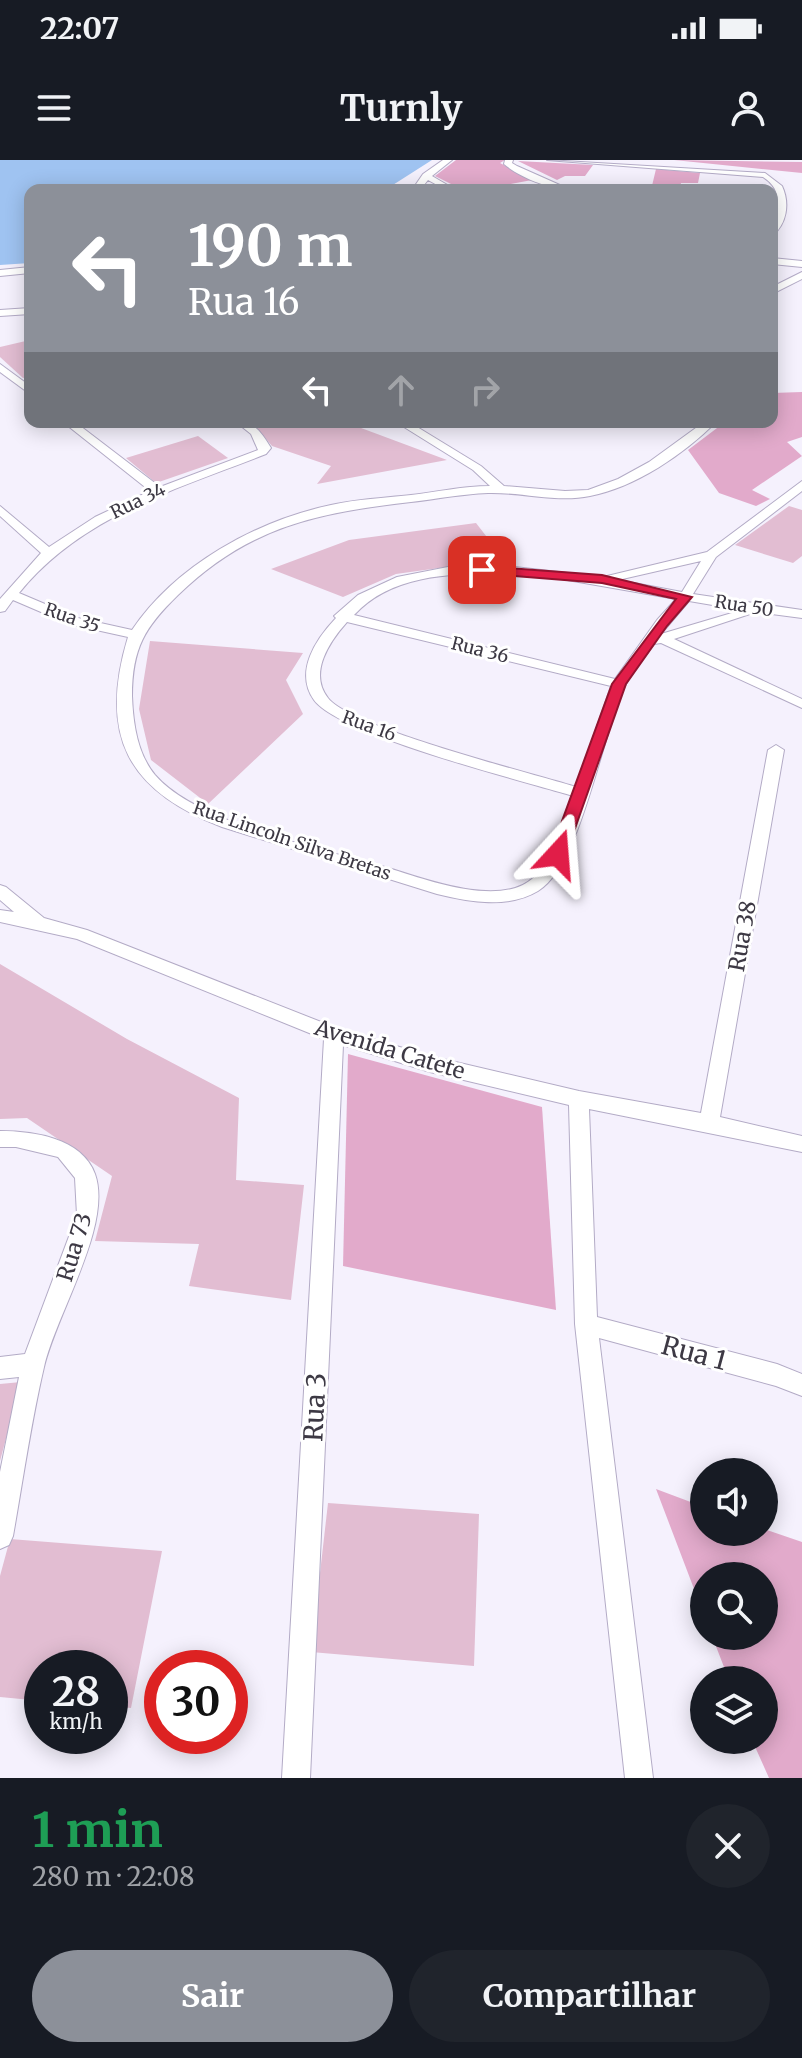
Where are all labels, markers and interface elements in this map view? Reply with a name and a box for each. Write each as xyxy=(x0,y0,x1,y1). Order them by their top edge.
text: 22:07 xyxy=(40,9,119,47)
icon: menu xyxy=(32,86,76,130)
text: Turnly xyxy=(340,86,462,131)
icon: person xyxy=(726,86,770,130)
text: 190 m xyxy=(188,211,353,281)
icon: left xyxy=(56,216,160,320)
text: Rua 16 xyxy=(188,280,300,325)
icon: left xyxy=(295,368,339,412)
icon: ahead xyxy=(379,368,423,412)
icon: right xyxy=(463,368,507,412)
street label: Rua 34 xyxy=(106,477,169,524)
pin xyxy=(448,536,516,604)
icon: arrive xyxy=(460,548,504,592)
street label: Rua 50 xyxy=(713,590,775,622)
street label: Rua 35 xyxy=(41,597,103,638)
street label: Rua 36 xyxy=(449,631,511,668)
street label: Rua 16 xyxy=(339,705,399,746)
street label: Rua Lincoln Silva Bretas xyxy=(190,796,394,885)
position arrow xyxy=(516,812,600,896)
street label: Rua 38 xyxy=(722,898,762,974)
street label: Avenida Catete xyxy=(311,1013,468,1085)
street label: Rua 73 xyxy=(50,1209,98,1285)
street label: Rua 1 xyxy=(658,1328,730,1377)
street label: Rua 3 xyxy=(296,1372,333,1442)
map controls xyxy=(690,1458,778,1754)
button: sound xyxy=(690,1458,778,1546)
button: search xyxy=(690,1562,778,1650)
speed limit sign: 30 xyxy=(144,1650,248,1754)
button: layers xyxy=(690,1666,778,1754)
text: 28 xyxy=(52,1667,100,1717)
text: km/h xyxy=(50,1709,102,1734)
text: 1 min xyxy=(32,1800,163,1860)
button: close xyxy=(686,1804,770,1888)
text: 280 m · 22:08 xyxy=(32,1860,195,1893)
button: Sair xyxy=(32,1950,393,2042)
button: Compartilhar xyxy=(409,1950,770,2042)

